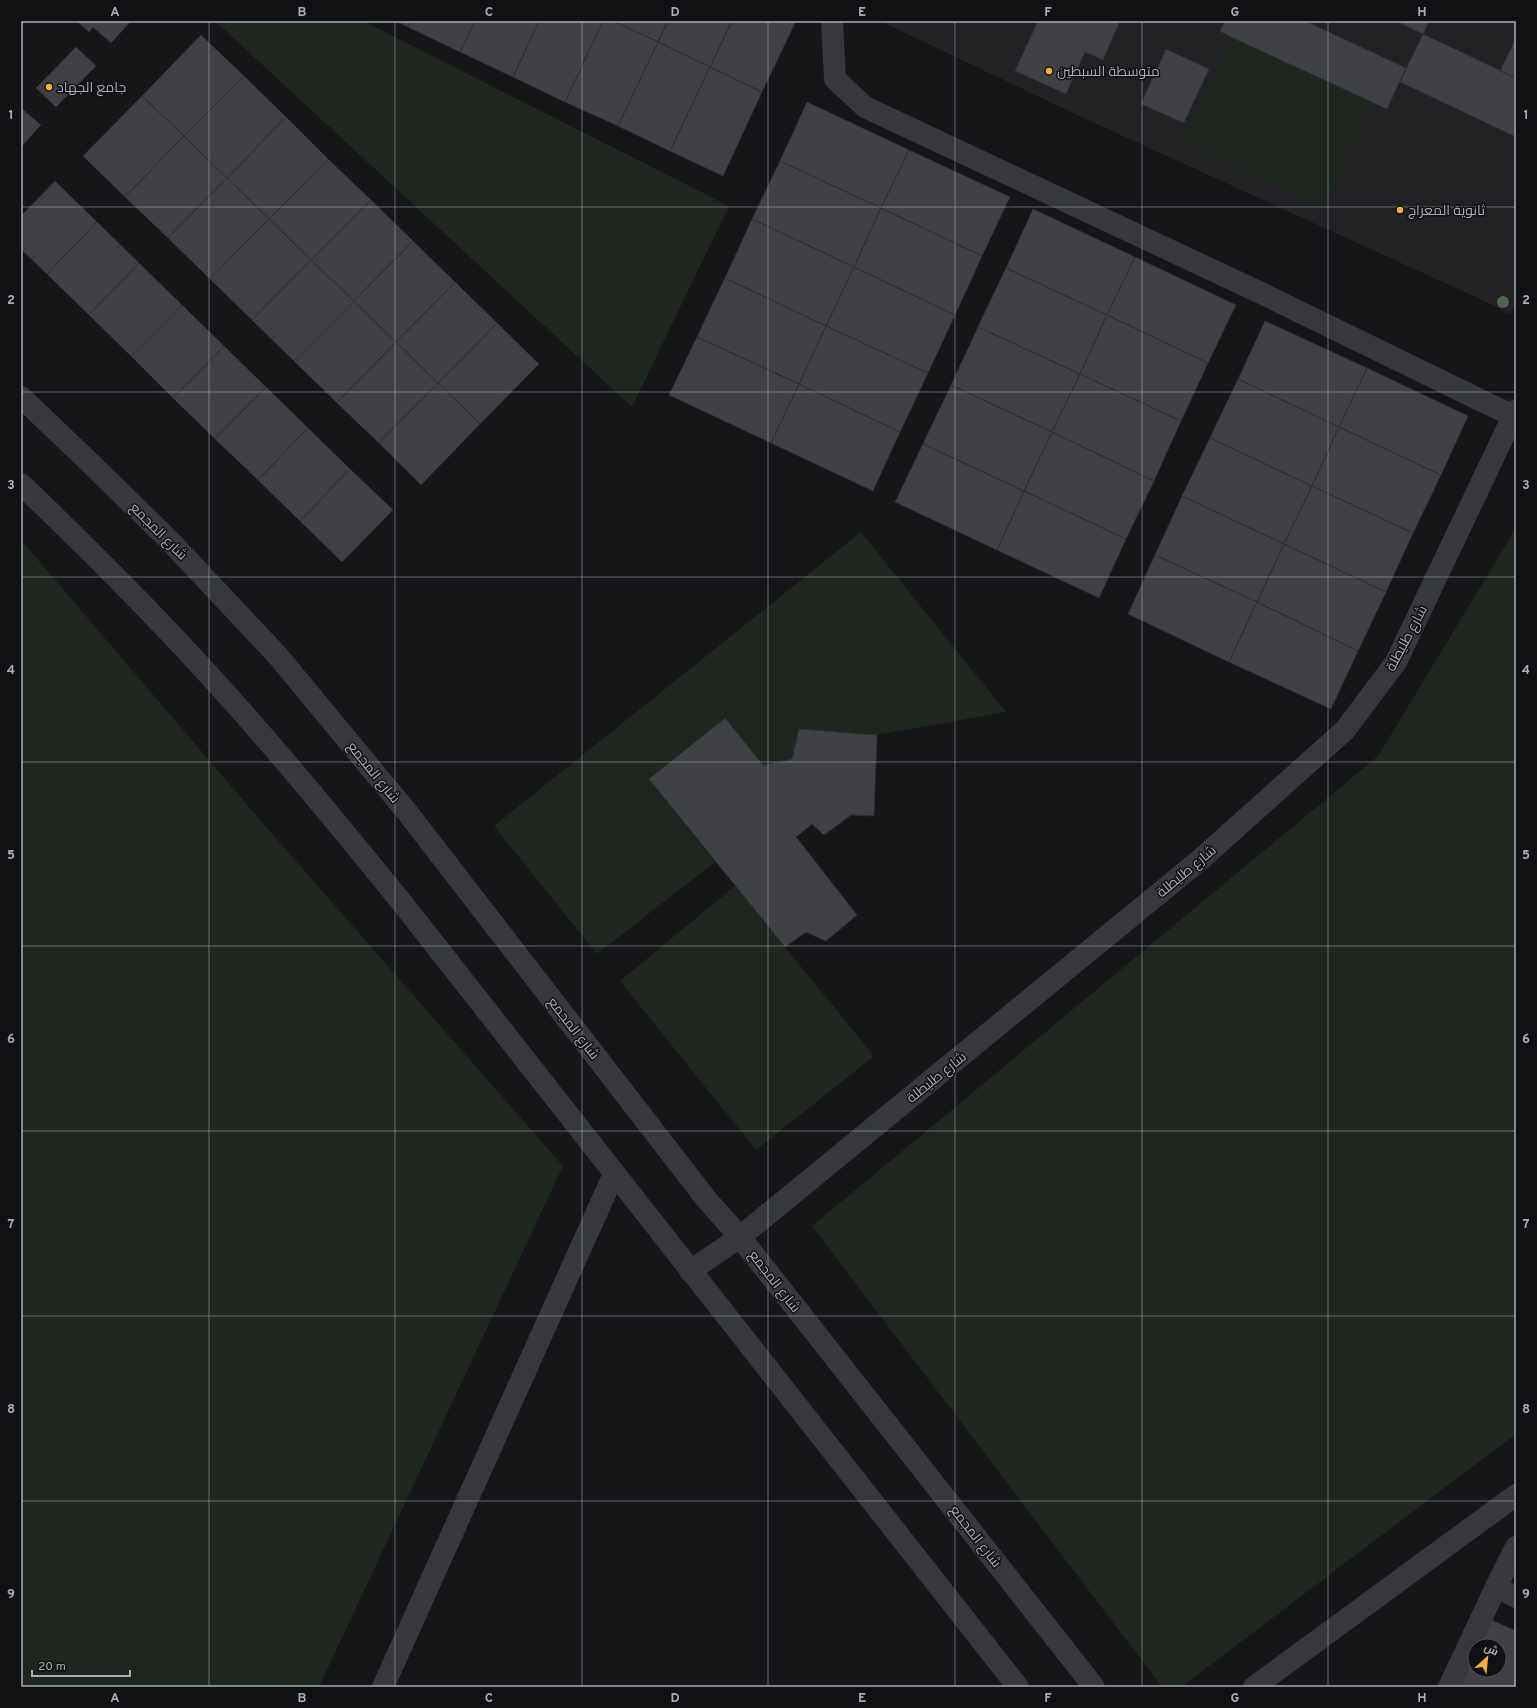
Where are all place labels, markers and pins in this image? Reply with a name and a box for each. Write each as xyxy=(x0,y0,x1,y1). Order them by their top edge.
place label: متوسطة السبطين xyxy=(1057,64,1160,81)
marker: متوسطة السبطين xyxy=(1044,66,1054,76)
place label: جامع الجهاد xyxy=(57,80,126,97)
marker: جامع الجهاد xyxy=(44,82,54,92)
place label: ثانوية المعراج xyxy=(1408,203,1485,220)
marker: ثانوية المعراج xyxy=(1395,205,1405,215)

